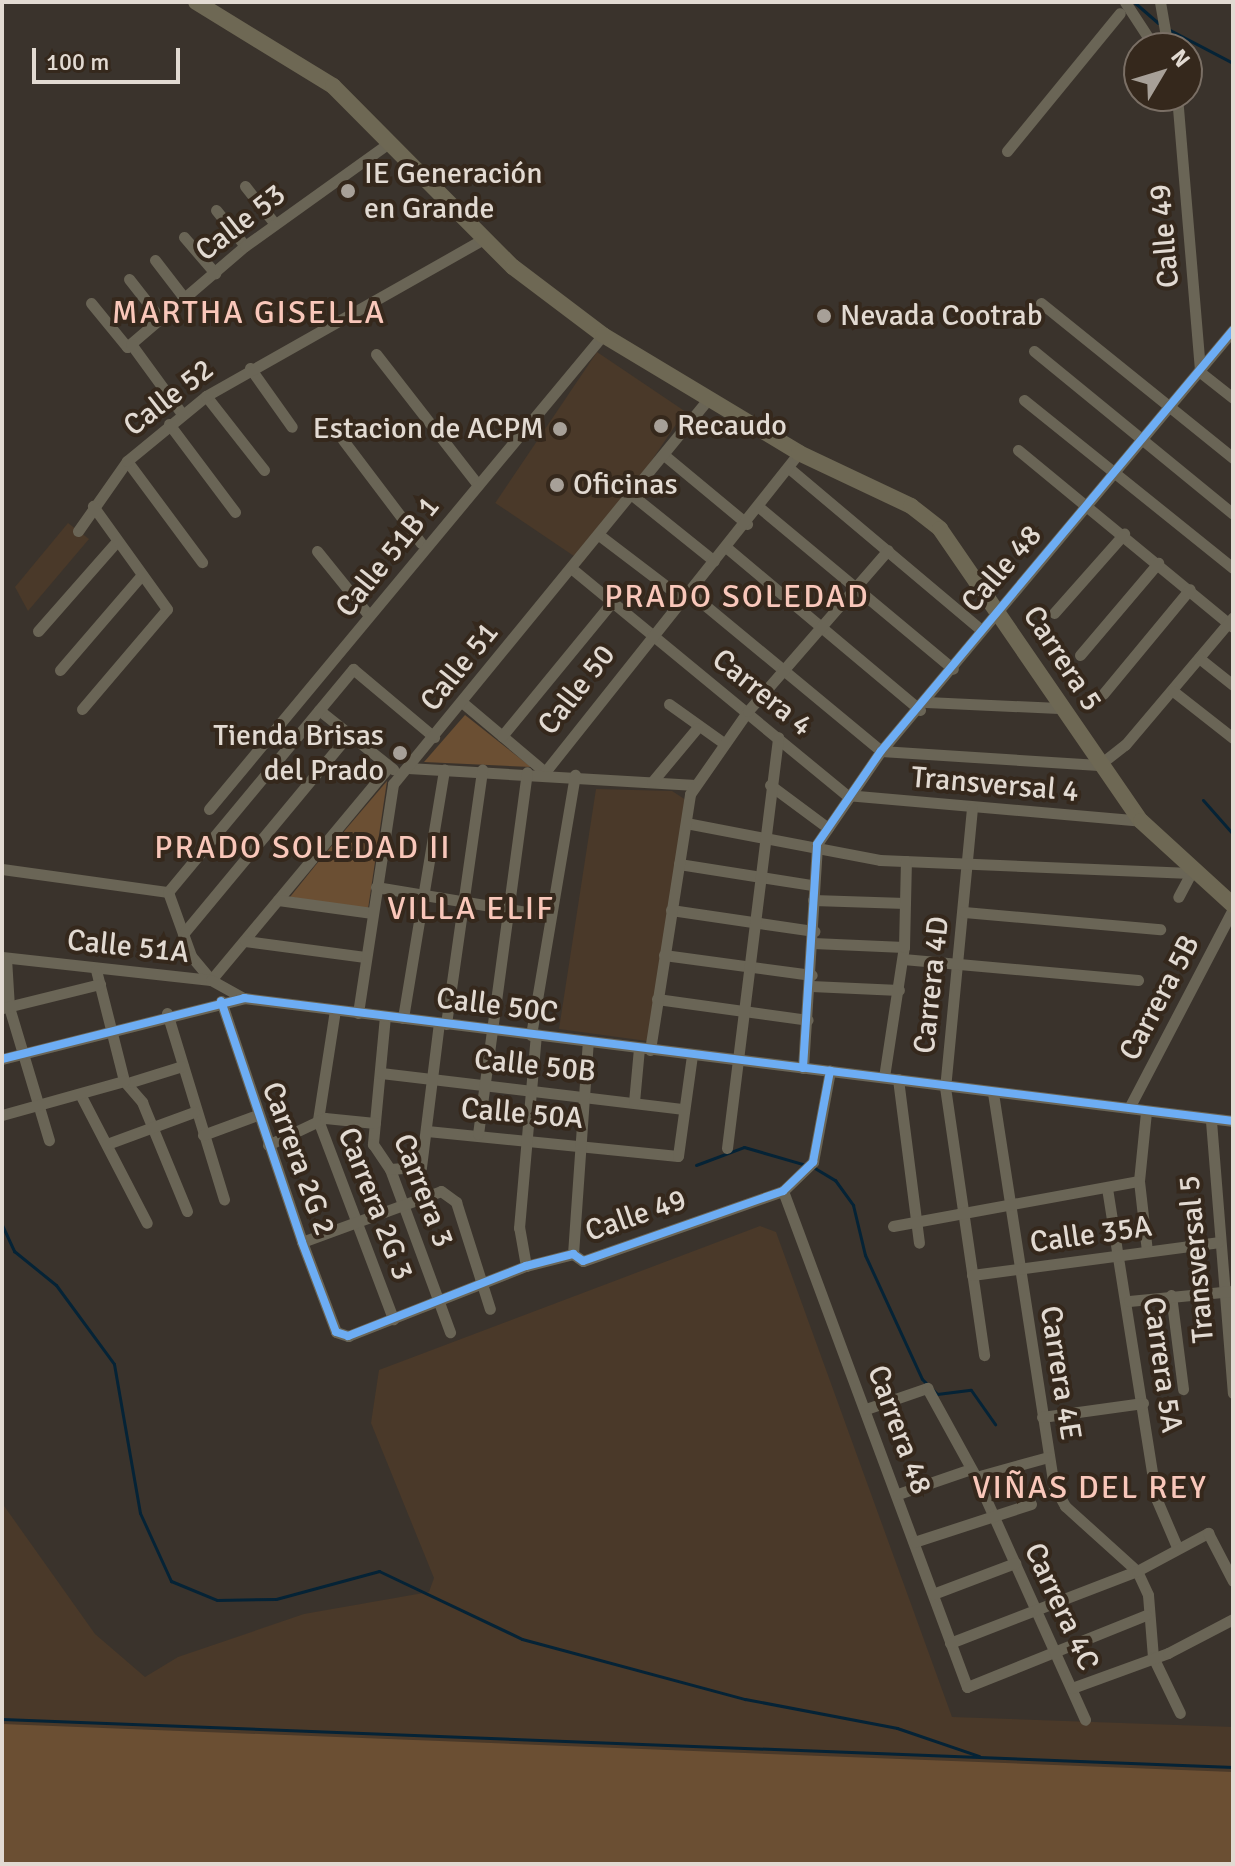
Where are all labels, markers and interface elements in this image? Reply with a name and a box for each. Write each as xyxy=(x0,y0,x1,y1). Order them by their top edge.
scale bar xyxy=(36,32,184,82)
north arrow xyxy=(1123,32,1203,112)
text: N xyxy=(1165,44,1196,72)
text: 100 m xyxy=(46,47,109,77)
place label: IE Generación en Grande xyxy=(364,156,543,226)
street label: Calle 53 xyxy=(189,177,293,269)
marker: IE Generación en Grande xyxy=(339,182,357,200)
street label: Calle 49 xyxy=(1143,183,1187,289)
district label: MARTHA GISELLA xyxy=(112,294,386,332)
place label: Nevada Cootrab xyxy=(840,298,1043,334)
marker: Nevada Cootrab xyxy=(815,307,833,325)
street label: Calle 52 xyxy=(117,352,221,444)
place label: Recaudo xyxy=(677,408,787,444)
place label: Estacion de ACPM xyxy=(313,411,544,447)
marker: Recaudo xyxy=(652,417,670,435)
marker: Estacion de ACPM xyxy=(551,420,569,438)
place label: Oficinas xyxy=(573,467,678,503)
marker: Oficinas xyxy=(548,476,566,494)
street label: Calle 51B 1 xyxy=(328,489,448,625)
street label: Calle 48 xyxy=(954,518,1050,620)
district label: PRADO SOLEDAD xyxy=(604,578,870,616)
street label: Carrera 5 xyxy=(1015,600,1109,718)
street label: Calle 51 xyxy=(413,615,507,719)
street label: Calle 50 xyxy=(531,638,623,742)
street label: Carrera 4 xyxy=(705,642,819,744)
place label: Tienda Brisas del Prado xyxy=(213,718,384,788)
marker: Tienda Brisas del Prado xyxy=(391,744,409,762)
street label: Transversal 4 xyxy=(910,760,1080,810)
district label: PRADO SOLEDAD II xyxy=(154,829,452,867)
district label: VILLA ELIF xyxy=(387,890,555,928)
street label: Carrera 4D xyxy=(907,915,957,1055)
street label: Calle 51A xyxy=(65,923,191,971)
street label: Carrera 5B xyxy=(1112,929,1208,1067)
street label: Calle 50C xyxy=(434,981,560,1031)
street label: Calle 50B xyxy=(472,1042,598,1090)
street label: Carrera 2G 2 xyxy=(254,1077,342,1241)
street label: Calle 50A xyxy=(459,1091,585,1137)
street label: Carrera 2G 3 xyxy=(329,1123,421,1285)
street label: Carrera 3 xyxy=(385,1129,461,1253)
street label: Transversal 5 xyxy=(1172,1174,1222,1344)
street label: Calle 49 xyxy=(581,1182,691,1250)
street label: Calle 35A xyxy=(1028,1209,1154,1261)
street label: Carrera 5A xyxy=(1135,1295,1189,1435)
street label: Carrera 4E xyxy=(1032,1303,1088,1443)
street label: Carrera 48 xyxy=(859,1361,939,1499)
district label: VIÑAS DEL REY xyxy=(972,1469,1208,1507)
street label: Carrera 4C xyxy=(1016,1538,1106,1676)

